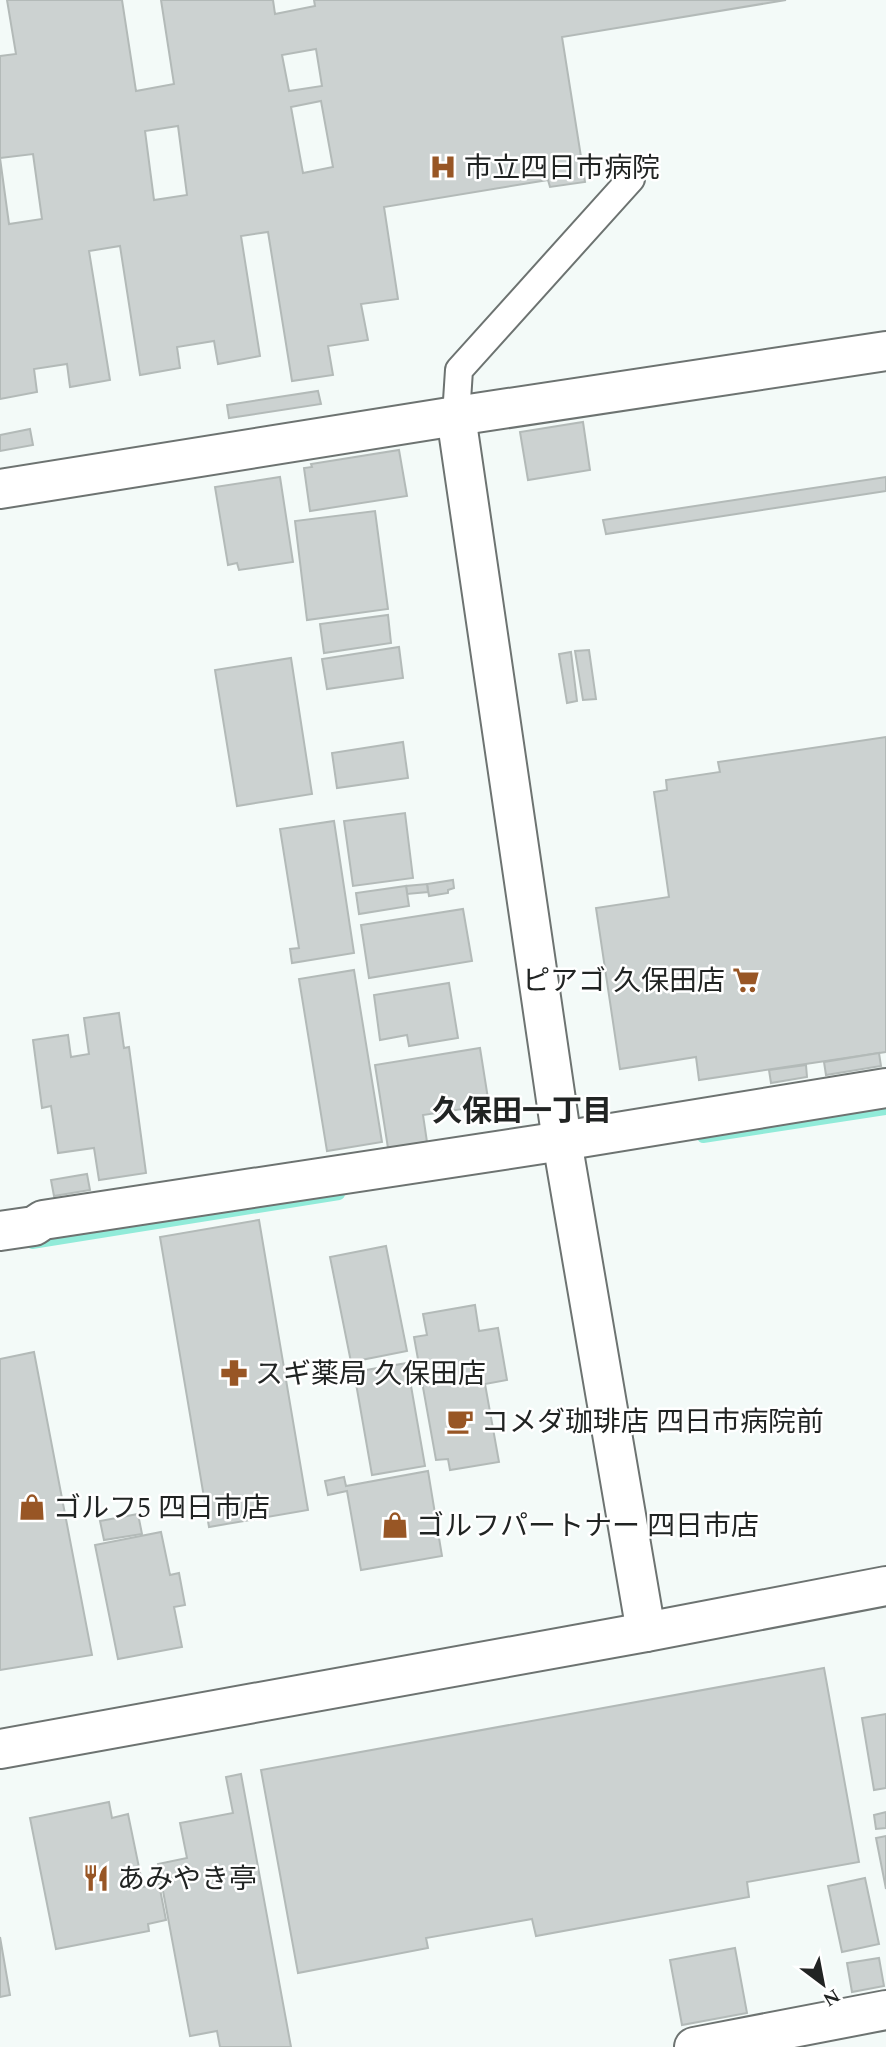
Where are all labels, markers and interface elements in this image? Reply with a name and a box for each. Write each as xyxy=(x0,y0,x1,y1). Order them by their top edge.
place label: 市立四日市病院 xyxy=(464,147,660,190)
hospital icon: 市立四日市病院 xyxy=(428,152,458,182)
place label: ピアゴ 久保田店 xyxy=(522,960,725,1003)
supermarket icon: ピアゴ 久保田店 xyxy=(731,965,761,995)
district label: 久保田一丁目 xyxy=(432,1089,612,1135)
place label: スギ薬局 久保田店 xyxy=(255,1353,486,1396)
pharmacy icon: スギ薬局 久保田店 xyxy=(219,1358,249,1388)
place label: コメダ珈琲店 四日市病院前 xyxy=(481,1401,824,1444)
cafe icon: コメダ珈琲店 四日市病院前 xyxy=(445,1406,475,1436)
place label: ゴルフ5 四日市店 xyxy=(53,1487,270,1530)
shop icon: ゴルフ5 四日市店 xyxy=(17,1492,47,1522)
place label: ゴルフパートナー 四日市店 xyxy=(416,1505,759,1548)
shop icon: ゴルフパートナー 四日市店 xyxy=(380,1510,410,1540)
place label: あみやき亭 xyxy=(117,1858,257,1901)
restaurant icon: あみやき亭 xyxy=(81,1863,111,1893)
north arrow xyxy=(788,1949,858,2019)
text: N xyxy=(817,1981,845,2014)

